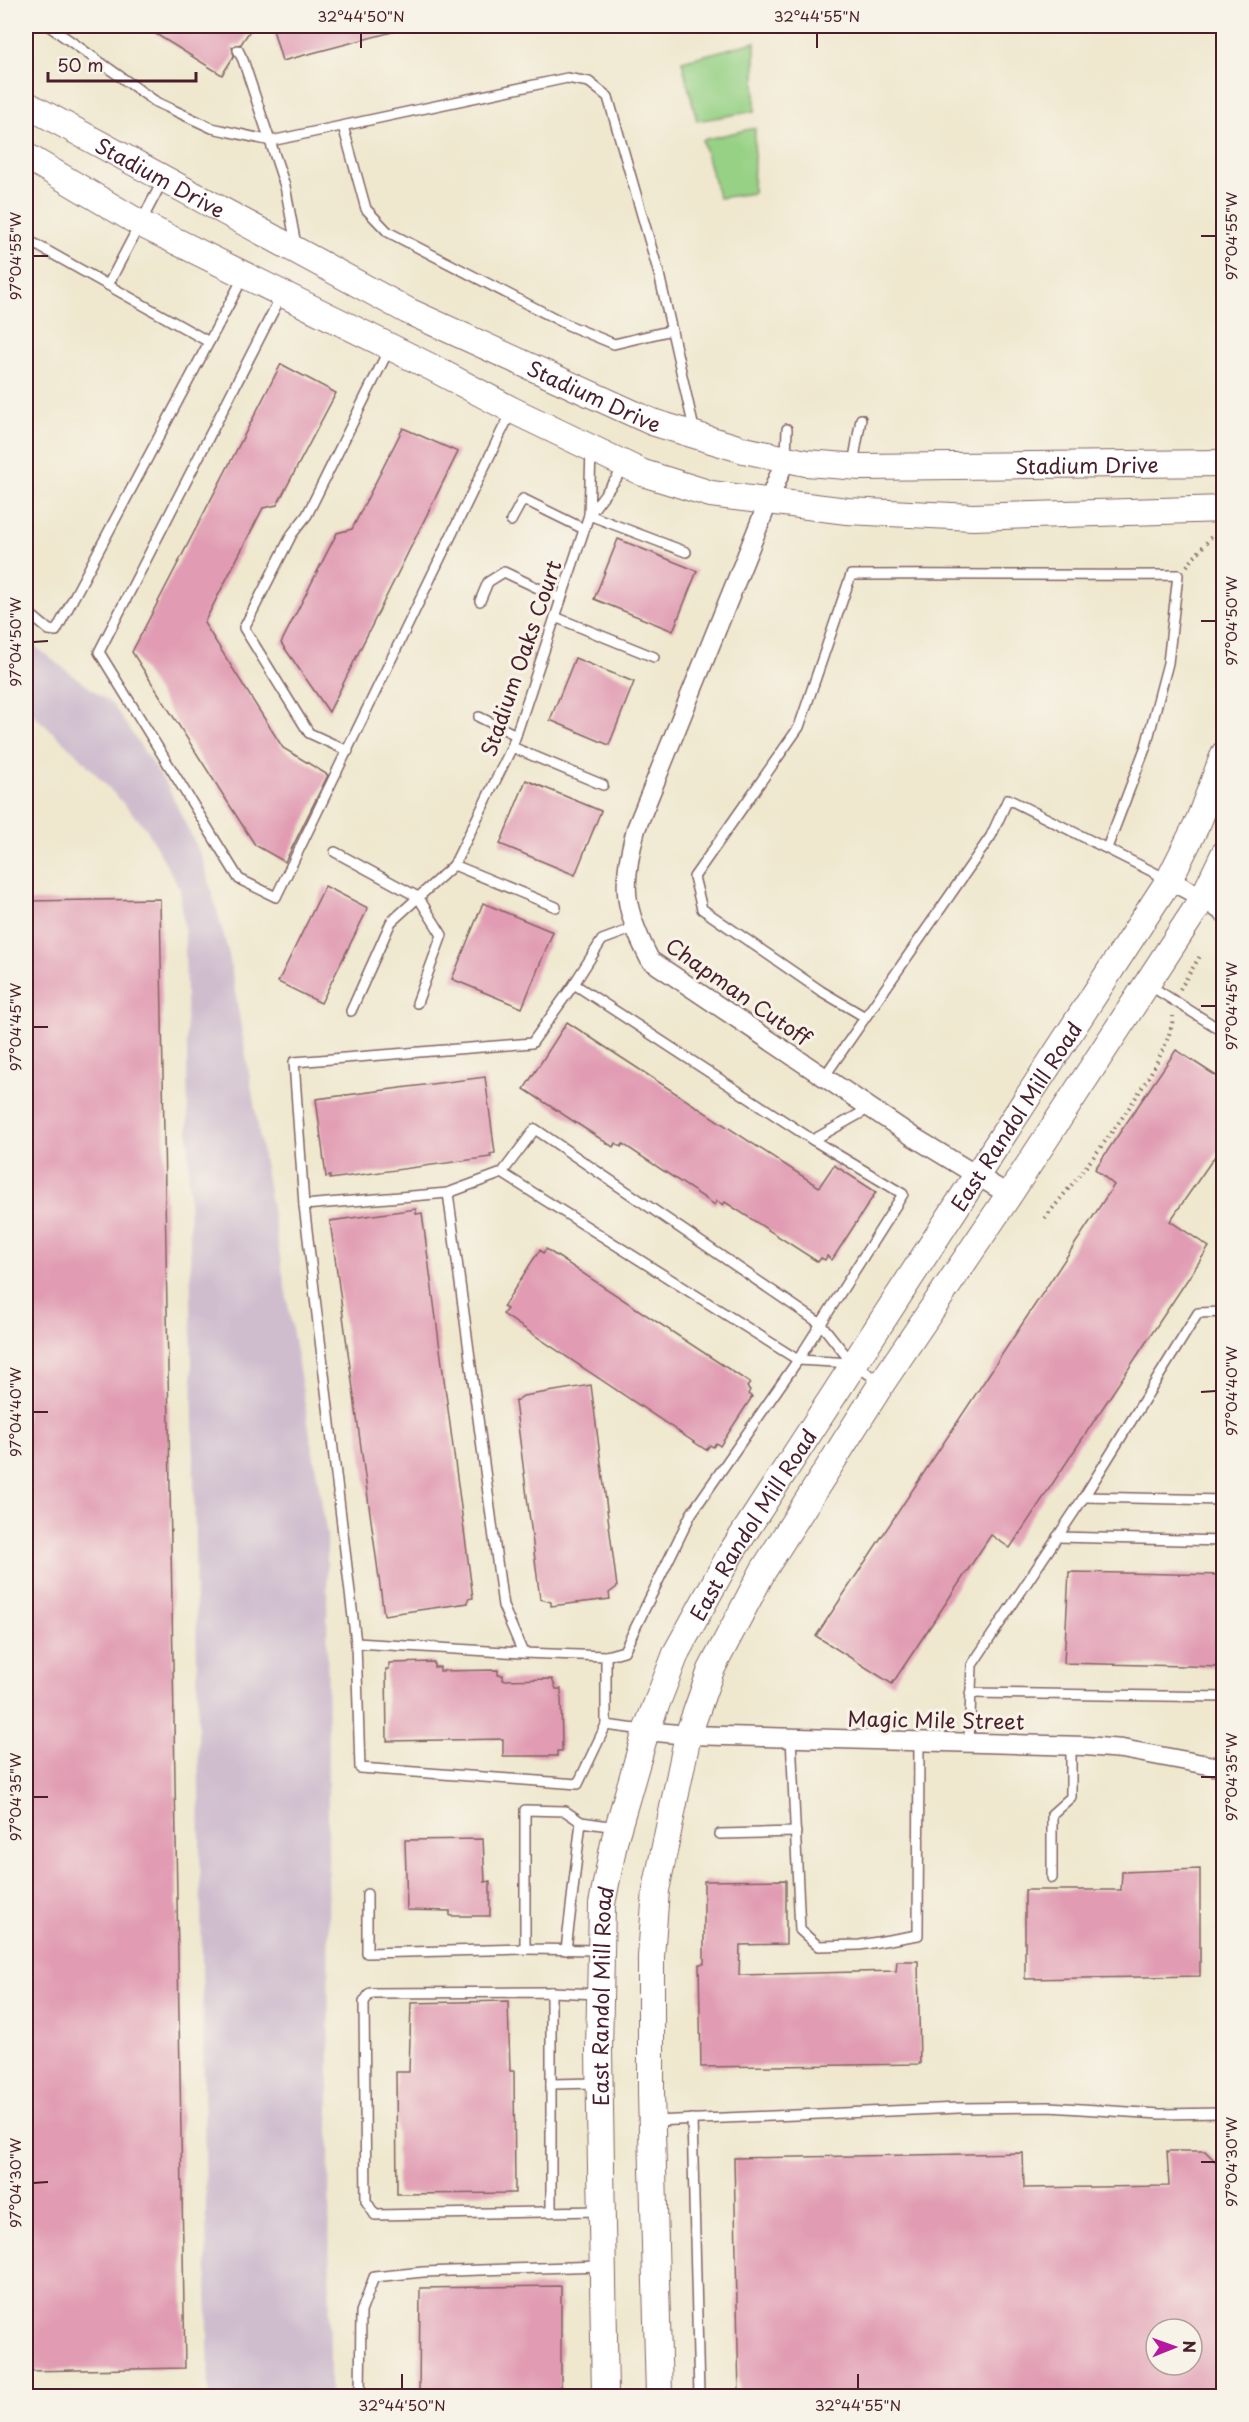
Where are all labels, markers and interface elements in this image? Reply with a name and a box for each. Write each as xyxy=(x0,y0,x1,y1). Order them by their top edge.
text: 32°44'50"N xyxy=(317,4,405,27)
text: 32°44'55"N xyxy=(774,4,860,27)
scale bar xyxy=(48,45,196,83)
text: 50 m xyxy=(57,51,104,78)
street label: Stadium Drive xyxy=(90,129,231,225)
text: 97°04'55"W xyxy=(1219,191,1242,280)
text: 97°04'55"W xyxy=(3,211,26,300)
street label: Stadium Drive xyxy=(522,351,665,440)
street label: Stadium Drive xyxy=(1015,448,1159,481)
street label: Stadium Oaks Court xyxy=(471,555,569,761)
text: 97°04'50"W xyxy=(1219,576,1242,666)
text: 97°04'50"W xyxy=(3,597,26,687)
street label: Chapman Cutoff xyxy=(660,929,820,1054)
text: 97°04'45"W xyxy=(1219,961,1242,1050)
text: 97°04'45"W xyxy=(3,982,26,1071)
street label: East Randol Mill Road xyxy=(942,1015,1089,1217)
text: 97°04'40"W xyxy=(1219,1345,1242,1436)
text: 97°04'40"W xyxy=(3,1366,26,1457)
street label: East Randol Mill Road xyxy=(681,1422,824,1626)
street label: Magic Mile Street xyxy=(847,1701,1025,1737)
text: 97°04'35"W xyxy=(1219,1732,1242,1821)
text: 97°04'35"W xyxy=(3,1752,26,1841)
street label: East Randol Mill Road xyxy=(583,1883,621,2107)
text: 97°04'30"W xyxy=(1219,2116,1242,2207)
text: 97°04'30"W xyxy=(3,2137,26,2228)
north arrow xyxy=(1144,2317,1204,2377)
text: N xyxy=(1178,2340,1202,2353)
text: 32°44'50"N xyxy=(358,2393,446,2416)
text: 32°44'55"N xyxy=(815,2393,901,2416)

